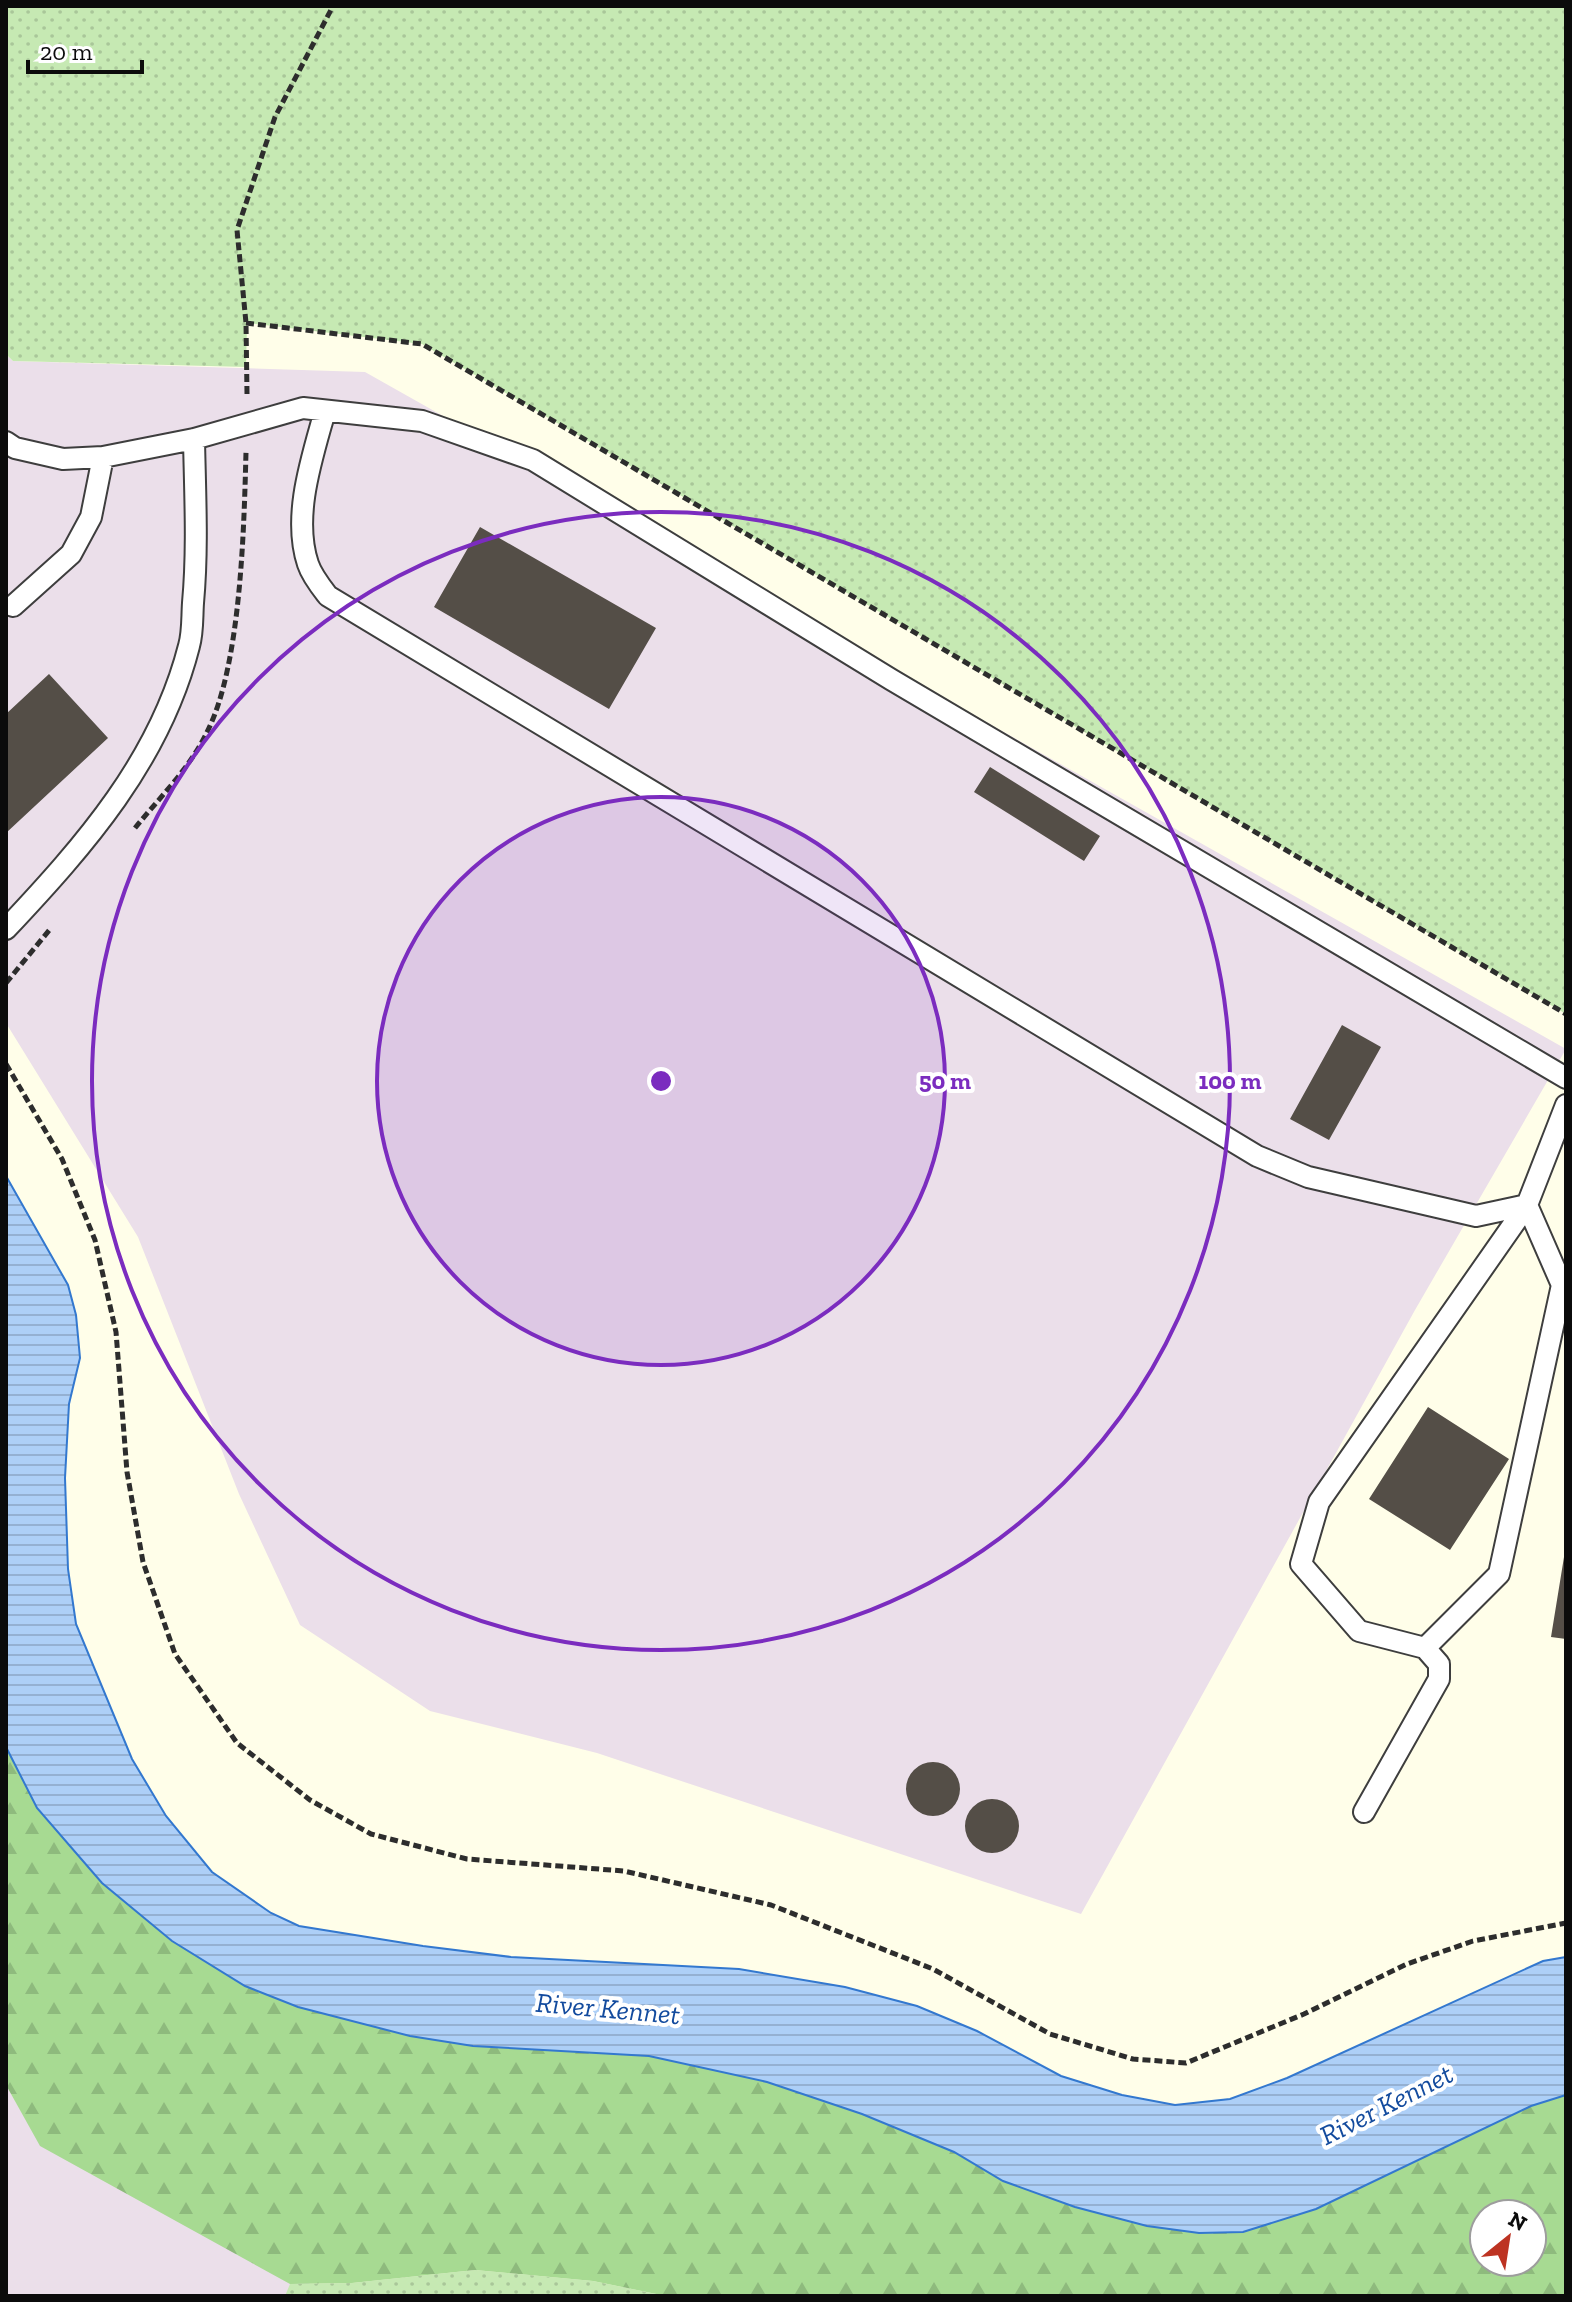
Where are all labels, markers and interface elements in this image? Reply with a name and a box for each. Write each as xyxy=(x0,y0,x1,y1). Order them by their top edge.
scale bar xyxy=(28,24,142,74)
text: 20 m xyxy=(40,37,93,66)
text: 50 m xyxy=(919,1066,971,1095)
text: 100 m xyxy=(1199,1066,1261,1095)
centre of rings xyxy=(647,1067,675,1095)
water label: River Kennet xyxy=(534,1986,682,2031)
water label: River Kennet xyxy=(1314,2057,1459,2152)
north arrow xyxy=(1468,2198,1548,2278)
text: N xyxy=(1504,2205,1532,2237)

